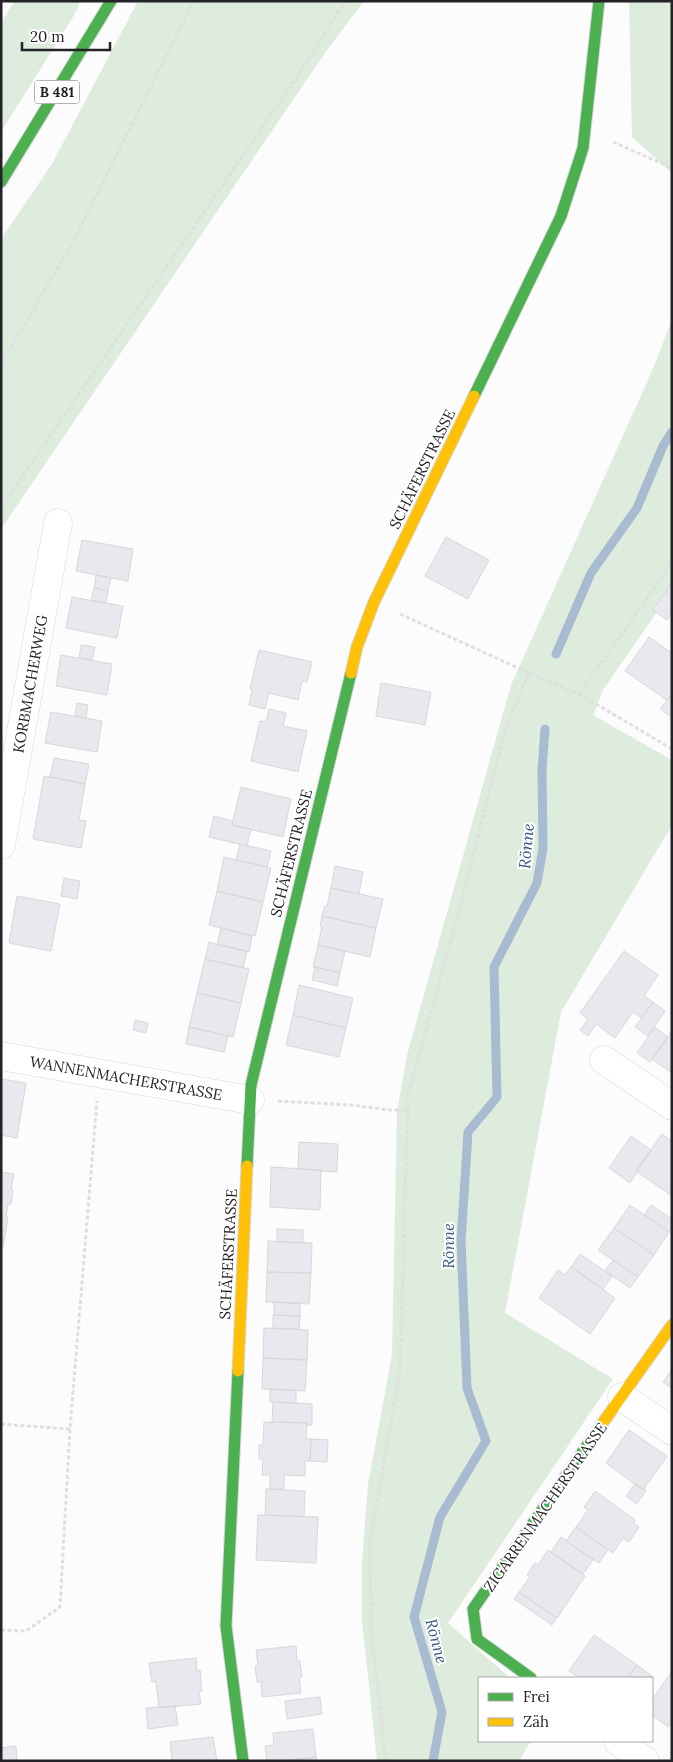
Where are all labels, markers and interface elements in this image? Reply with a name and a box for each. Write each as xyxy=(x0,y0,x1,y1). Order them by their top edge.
scale bar xyxy=(22,20,110,52)
text: 20 m xyxy=(30,27,65,46)
road number: B 481 xyxy=(34,80,80,104)
street label: SCHÄFERSTRASSE xyxy=(385,406,459,532)
street label: KORBMACHERWEG xyxy=(9,613,52,754)
street label: SCHÄFERSTRASSE xyxy=(266,787,316,919)
water label: Rönne xyxy=(514,822,538,870)
street label: WANNENMACHERSTRASSE xyxy=(28,1052,224,1104)
street label: SCHÄFERSTRASSE xyxy=(215,1188,241,1320)
water label: Rönne xyxy=(438,1223,458,1269)
street label: ZIGARRENMACHERSTRASSE xyxy=(479,1419,611,1595)
water label: Rönne xyxy=(421,1616,453,1666)
legend xyxy=(478,1677,653,1742)
text: Frei xyxy=(523,1687,550,1706)
text: Zäh xyxy=(523,1712,549,1731)

